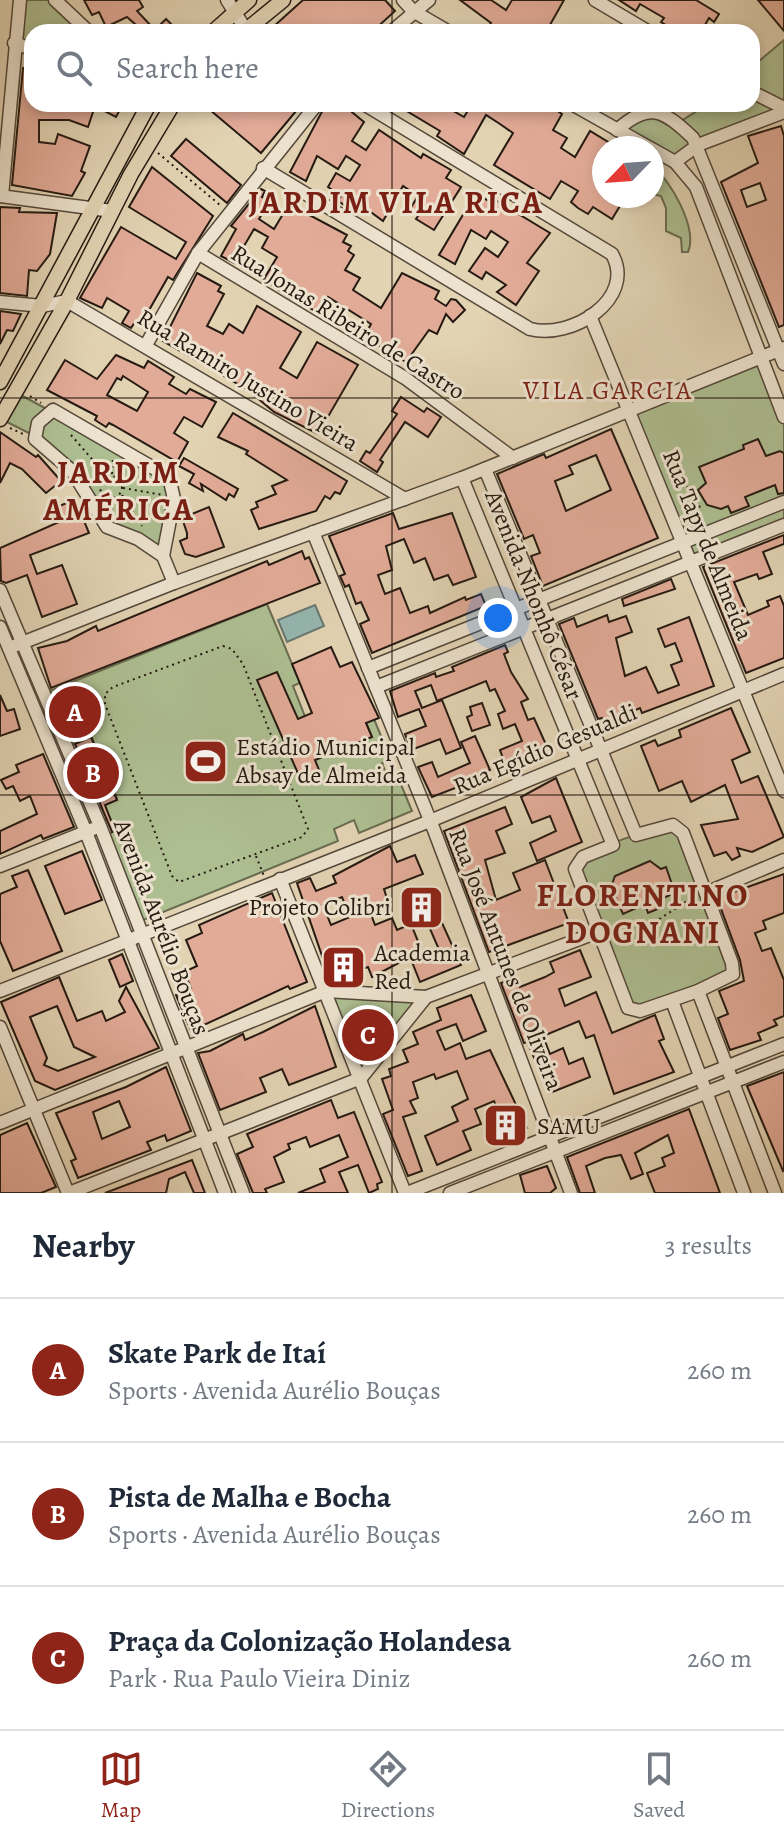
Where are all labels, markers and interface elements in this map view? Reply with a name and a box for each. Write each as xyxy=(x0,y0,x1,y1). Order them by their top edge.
search box xyxy=(24,24,760,112)
icon: search xyxy=(52,46,96,90)
text: Search here xyxy=(116,48,259,88)
north arrow xyxy=(592,136,664,208)
district label: JARDIM VILA RICA xyxy=(248,180,544,224)
street label: Rua Jonas Ribeiro de Castro xyxy=(225,237,471,407)
street label: Rua Ramiro Justino Vieira xyxy=(131,301,365,459)
district label: VILA GARCIA xyxy=(522,373,693,408)
street label: Rua Tapy de Almeida xyxy=(655,445,761,646)
district label: JARDIM AMÉRICA xyxy=(42,450,195,531)
street label: Avenida Nhonhô César xyxy=(477,485,591,705)
your location xyxy=(478,598,518,638)
pin: A xyxy=(49,682,101,742)
street label: Rua Egídio Gesualdi xyxy=(448,696,642,802)
place label: Estádio Municipal Absay de Almeida xyxy=(235,731,415,791)
sports icon: Estádio Municipal Absay de Almeida xyxy=(181,737,229,785)
pin: B xyxy=(67,743,119,803)
street label: Avenida Aurélio Bouças xyxy=(106,814,218,1039)
street label: Rua José Antunes de Oliveira xyxy=(441,823,571,1095)
district label: FLORENTINO DOGNANI xyxy=(537,873,749,954)
building icon: Projeto Colibri xyxy=(398,883,446,931)
place label: Projeto Colibri xyxy=(248,891,391,923)
place label: Academia Red xyxy=(373,937,471,997)
building icon: Academia Red xyxy=(319,943,367,991)
pin: C xyxy=(342,1005,394,1065)
building icon: SAMU xyxy=(482,1102,530,1150)
place label: SAMU xyxy=(537,1110,600,1142)
text: Nearby xyxy=(32,1222,135,1269)
text: 3 results xyxy=(665,1228,752,1263)
text: Skate Park de Itaí xyxy=(108,1333,326,1373)
text: A xyxy=(50,1353,66,1388)
text: 260 m xyxy=(687,1353,752,1388)
text: Sports · Avenida Aurélio Bouças xyxy=(108,1373,441,1408)
text: Pista de Malha e Bocha xyxy=(108,1477,391,1517)
text: B xyxy=(50,1497,66,1532)
text: 260 m xyxy=(687,1497,752,1532)
text: Sports · Avenida Aurélio Bouças xyxy=(108,1517,441,1552)
text: Praça da Colonização Holandesa xyxy=(108,1621,512,1661)
text: C xyxy=(50,1641,66,1676)
text: 260 m xyxy=(687,1641,752,1676)
text: Park · Rua Paulo Vieira Diniz xyxy=(108,1661,410,1696)
tab: Map xyxy=(99,1747,143,1825)
tab: Directions xyxy=(341,1747,435,1825)
tab: Saved xyxy=(633,1747,685,1825)

